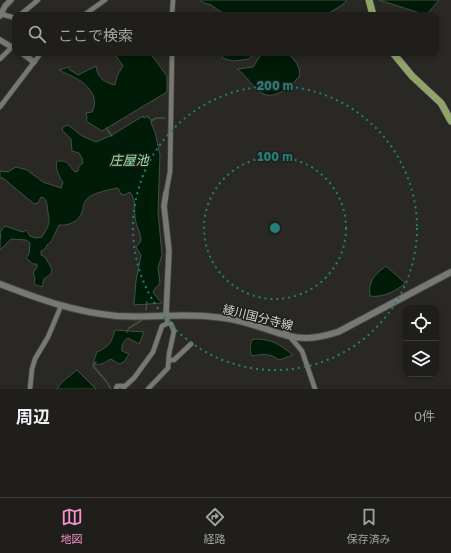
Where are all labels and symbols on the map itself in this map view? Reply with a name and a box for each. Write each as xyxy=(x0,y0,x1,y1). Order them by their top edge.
text: 200 m xyxy=(257,78,293,93)
text: 100 m xyxy=(257,149,293,164)
water label: 庄屋池 xyxy=(109,152,150,168)
centre of rings xyxy=(268,221,282,235)
street label: 綾川国分寺線 xyxy=(221,301,295,333)

